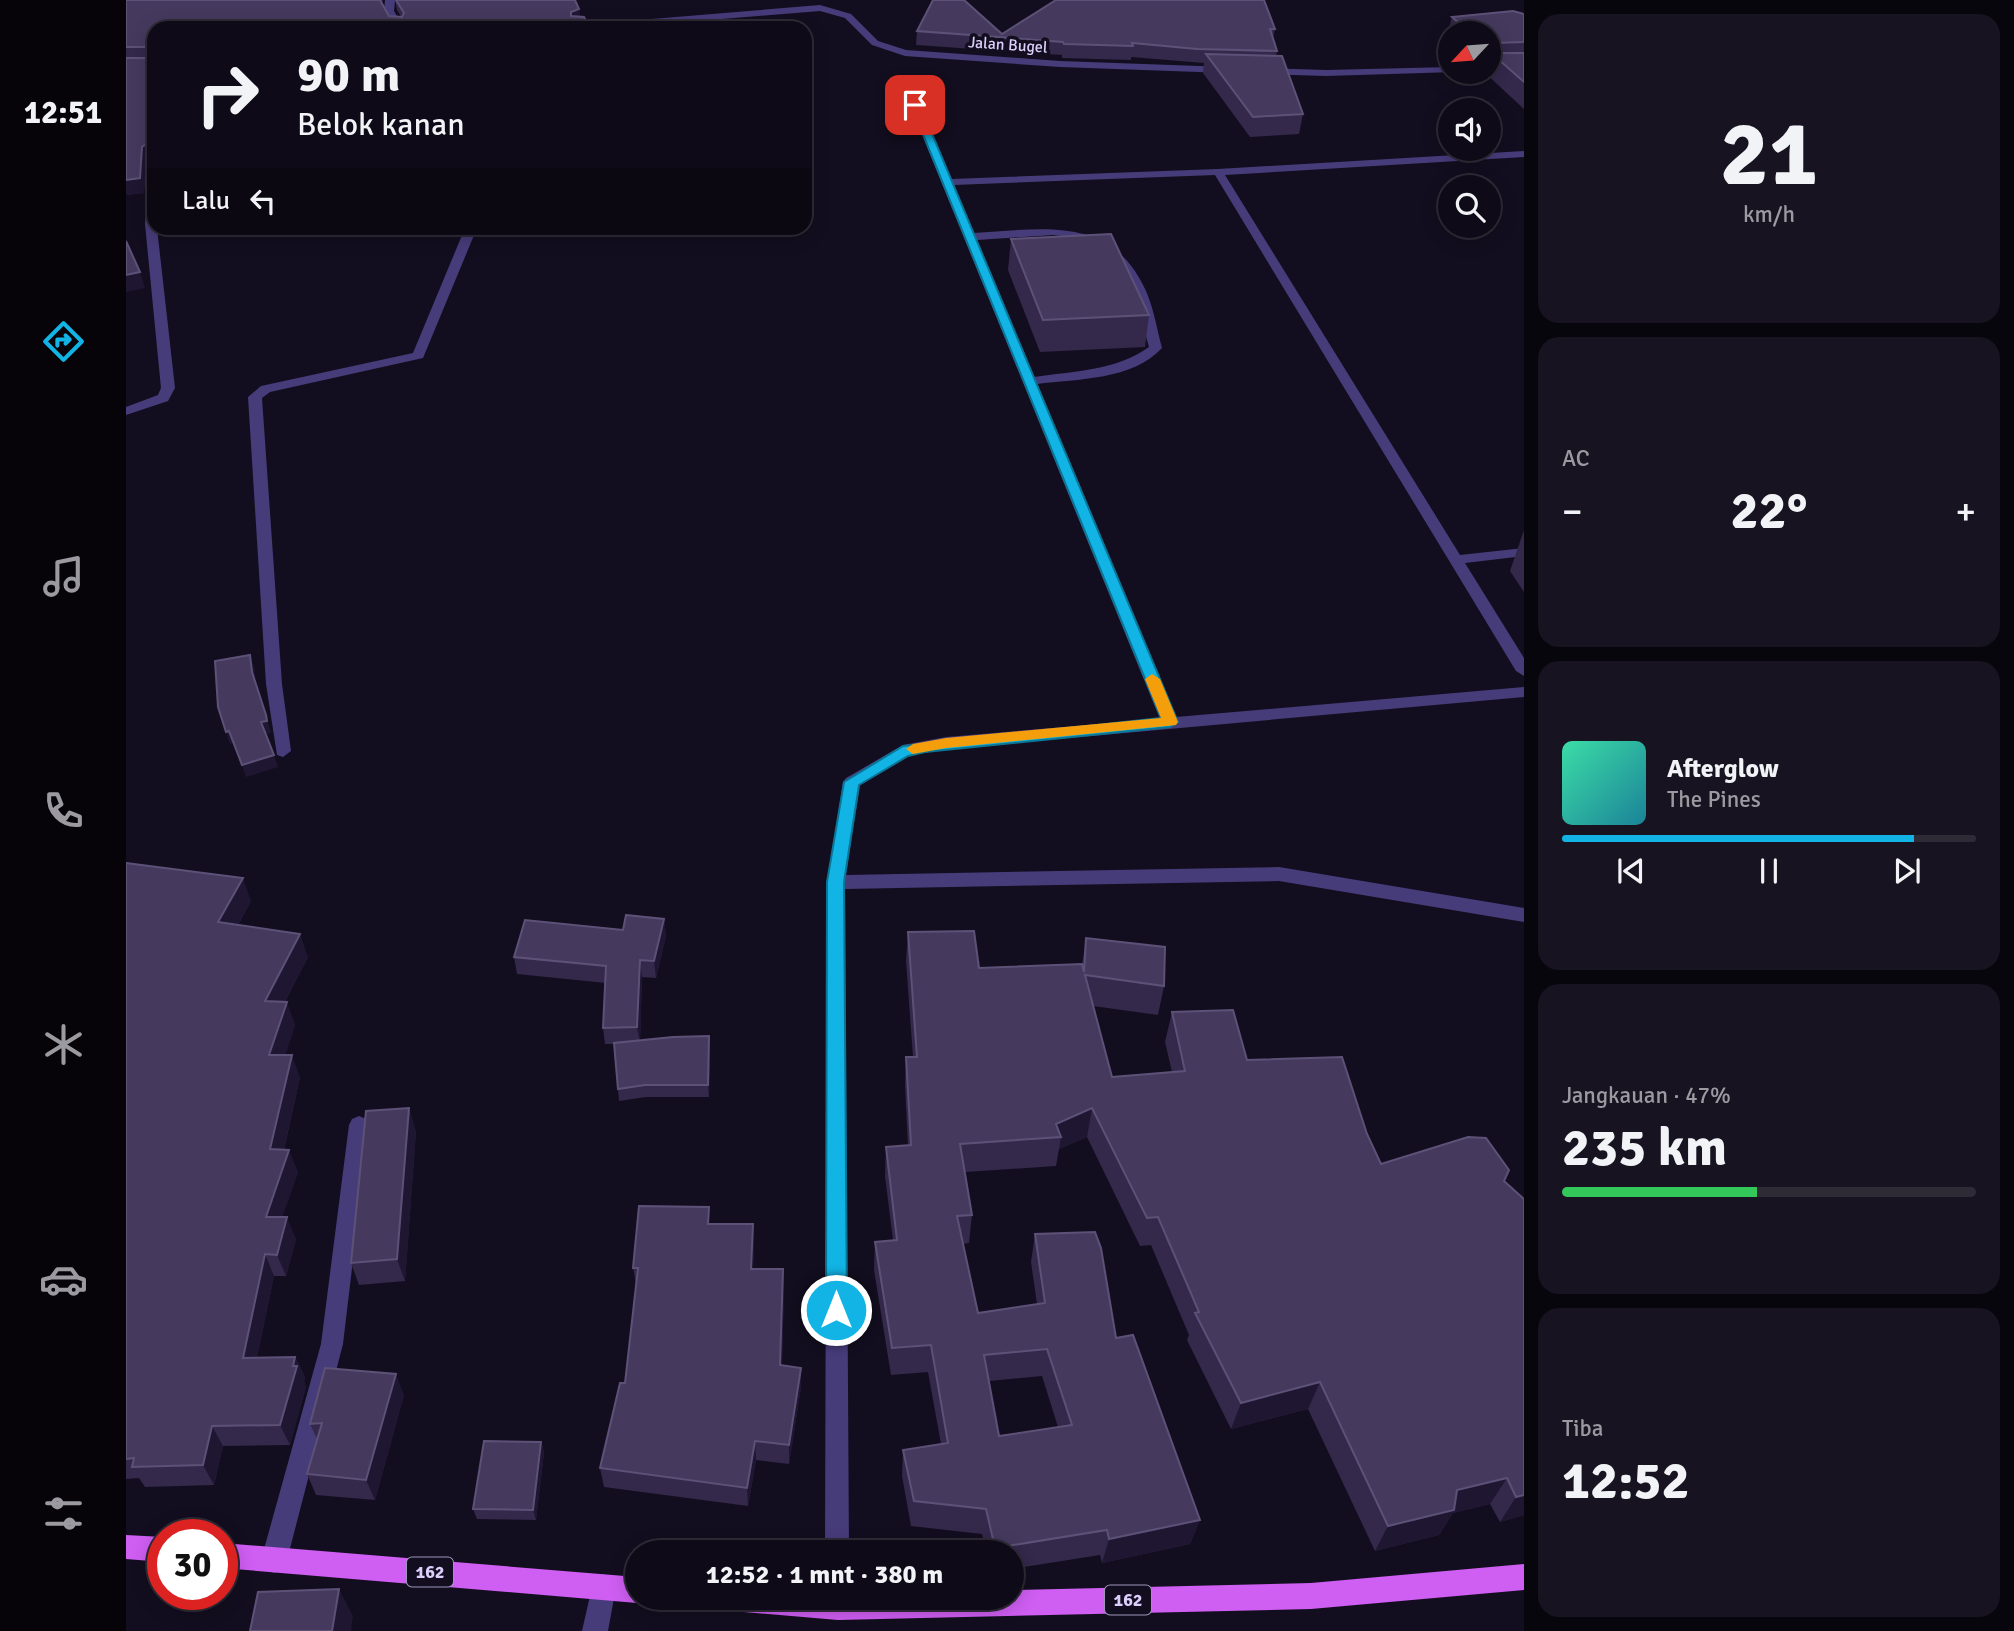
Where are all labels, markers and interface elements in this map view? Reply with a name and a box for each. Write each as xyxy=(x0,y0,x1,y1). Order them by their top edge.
north arrow xyxy=(1438,21,1502,84)
map controls xyxy=(1438,21,1501,238)
street label: Jalan Bugel xyxy=(968,32,1049,58)
text: 90 m xyxy=(297,45,400,105)
icon: right xyxy=(182,49,273,140)
pin xyxy=(885,75,945,135)
icon: arrive xyxy=(896,86,934,124)
text: 12:51 xyxy=(24,93,102,132)
button: sound xyxy=(1438,98,1501,161)
text: 21 xyxy=(1720,98,1818,211)
text: Belok kanan xyxy=(297,105,465,144)
button: search xyxy=(1438,175,1501,238)
icon: left xyxy=(244,182,282,220)
text: Lalu xyxy=(182,185,230,217)
text: km/h xyxy=(1743,200,1795,229)
icon: directions xyxy=(39,317,88,366)
text: AC xyxy=(1562,444,1590,473)
text: 22° xyxy=(1731,479,1807,543)
text: − xyxy=(1562,488,1583,535)
text: + xyxy=(1955,488,1976,535)
icon: music xyxy=(39,552,88,601)
text: Afterglow xyxy=(1667,753,1779,785)
text: The Pines xyxy=(1667,785,1761,814)
icon: phone xyxy=(39,786,88,835)
icon: previous xyxy=(1612,852,1650,890)
icon: pause xyxy=(1750,852,1788,890)
icon: next xyxy=(1888,852,1926,890)
icon: climate xyxy=(39,1020,88,1069)
text: Jangkauan · 47% xyxy=(1562,1081,1731,1110)
text: 235 km xyxy=(1562,1116,1727,1180)
icon: car xyxy=(39,1255,88,1304)
position arrow xyxy=(799,1273,873,1347)
text: Tiba xyxy=(1562,1414,1603,1443)
text: 12:52 xyxy=(1562,1449,1690,1513)
icon: filters xyxy=(39,1489,88,1538)
speed limit sign: 30 xyxy=(147,1519,238,1610)
road number: 162 xyxy=(407,1558,453,1587)
text: 12:52 · 1 mnt · 380 m xyxy=(706,1559,943,1591)
road number: 162 xyxy=(1105,1586,1151,1615)

